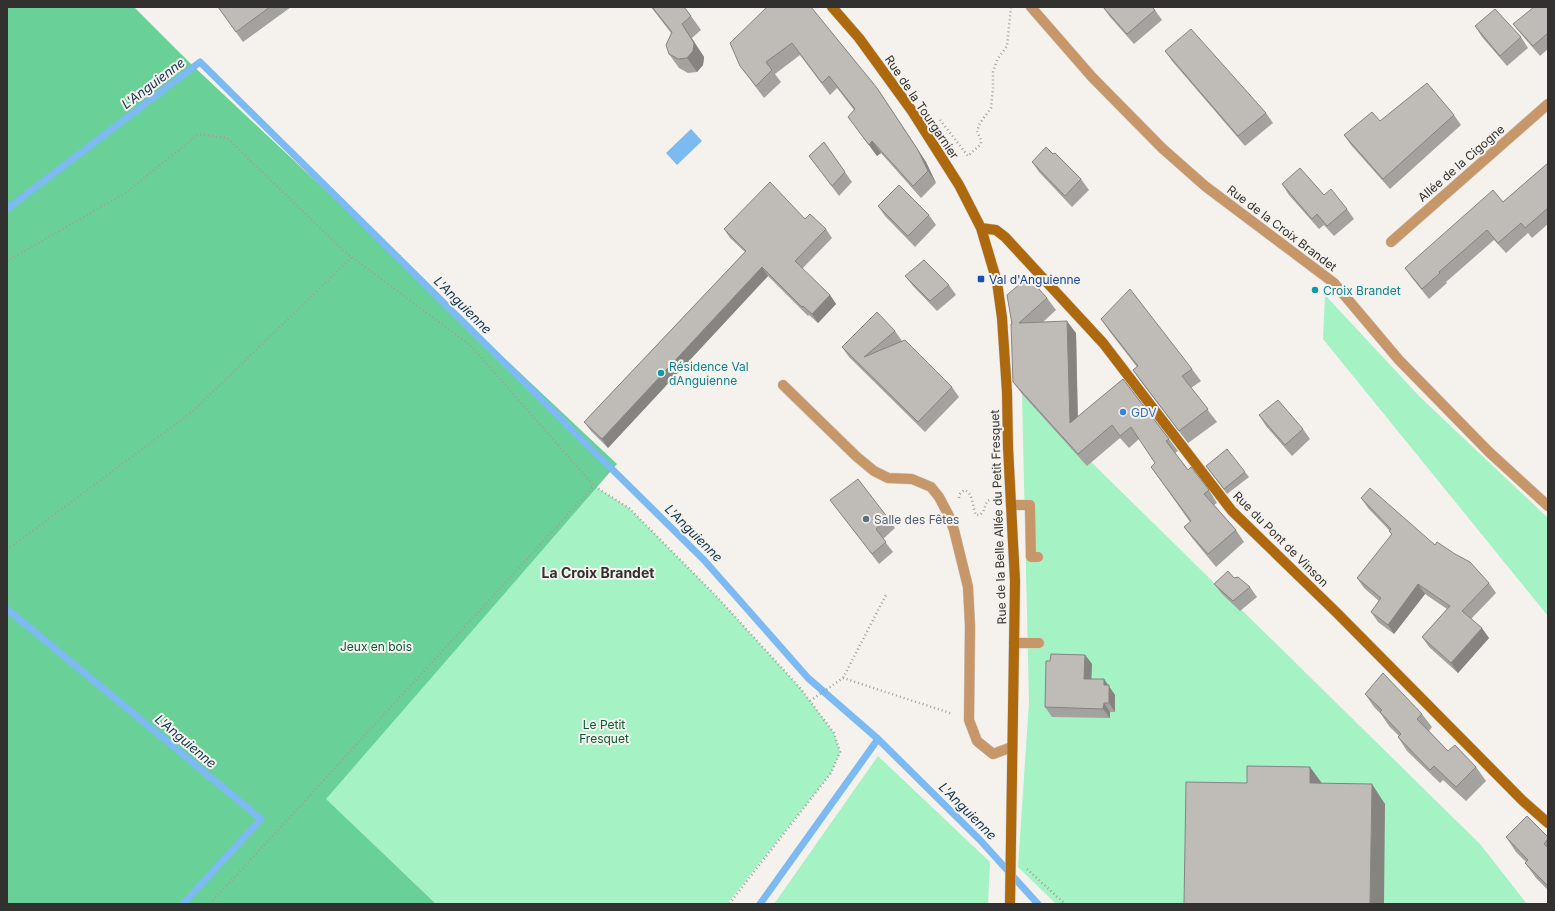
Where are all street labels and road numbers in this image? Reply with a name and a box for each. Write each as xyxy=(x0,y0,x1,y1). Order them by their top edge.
street label: Rue de la Tourgarnier xyxy=(882,52,962,162)
street label: Allée de la Cigogne xyxy=(1415,121,1507,205)
street label: Rue de la Croix Brandet xyxy=(1224,182,1340,274)
street label: Rue de la Belle Allée du Petit Fresquet xyxy=(987,409,1009,625)
street label: Rue du Pont de Vinson xyxy=(1230,488,1332,590)

